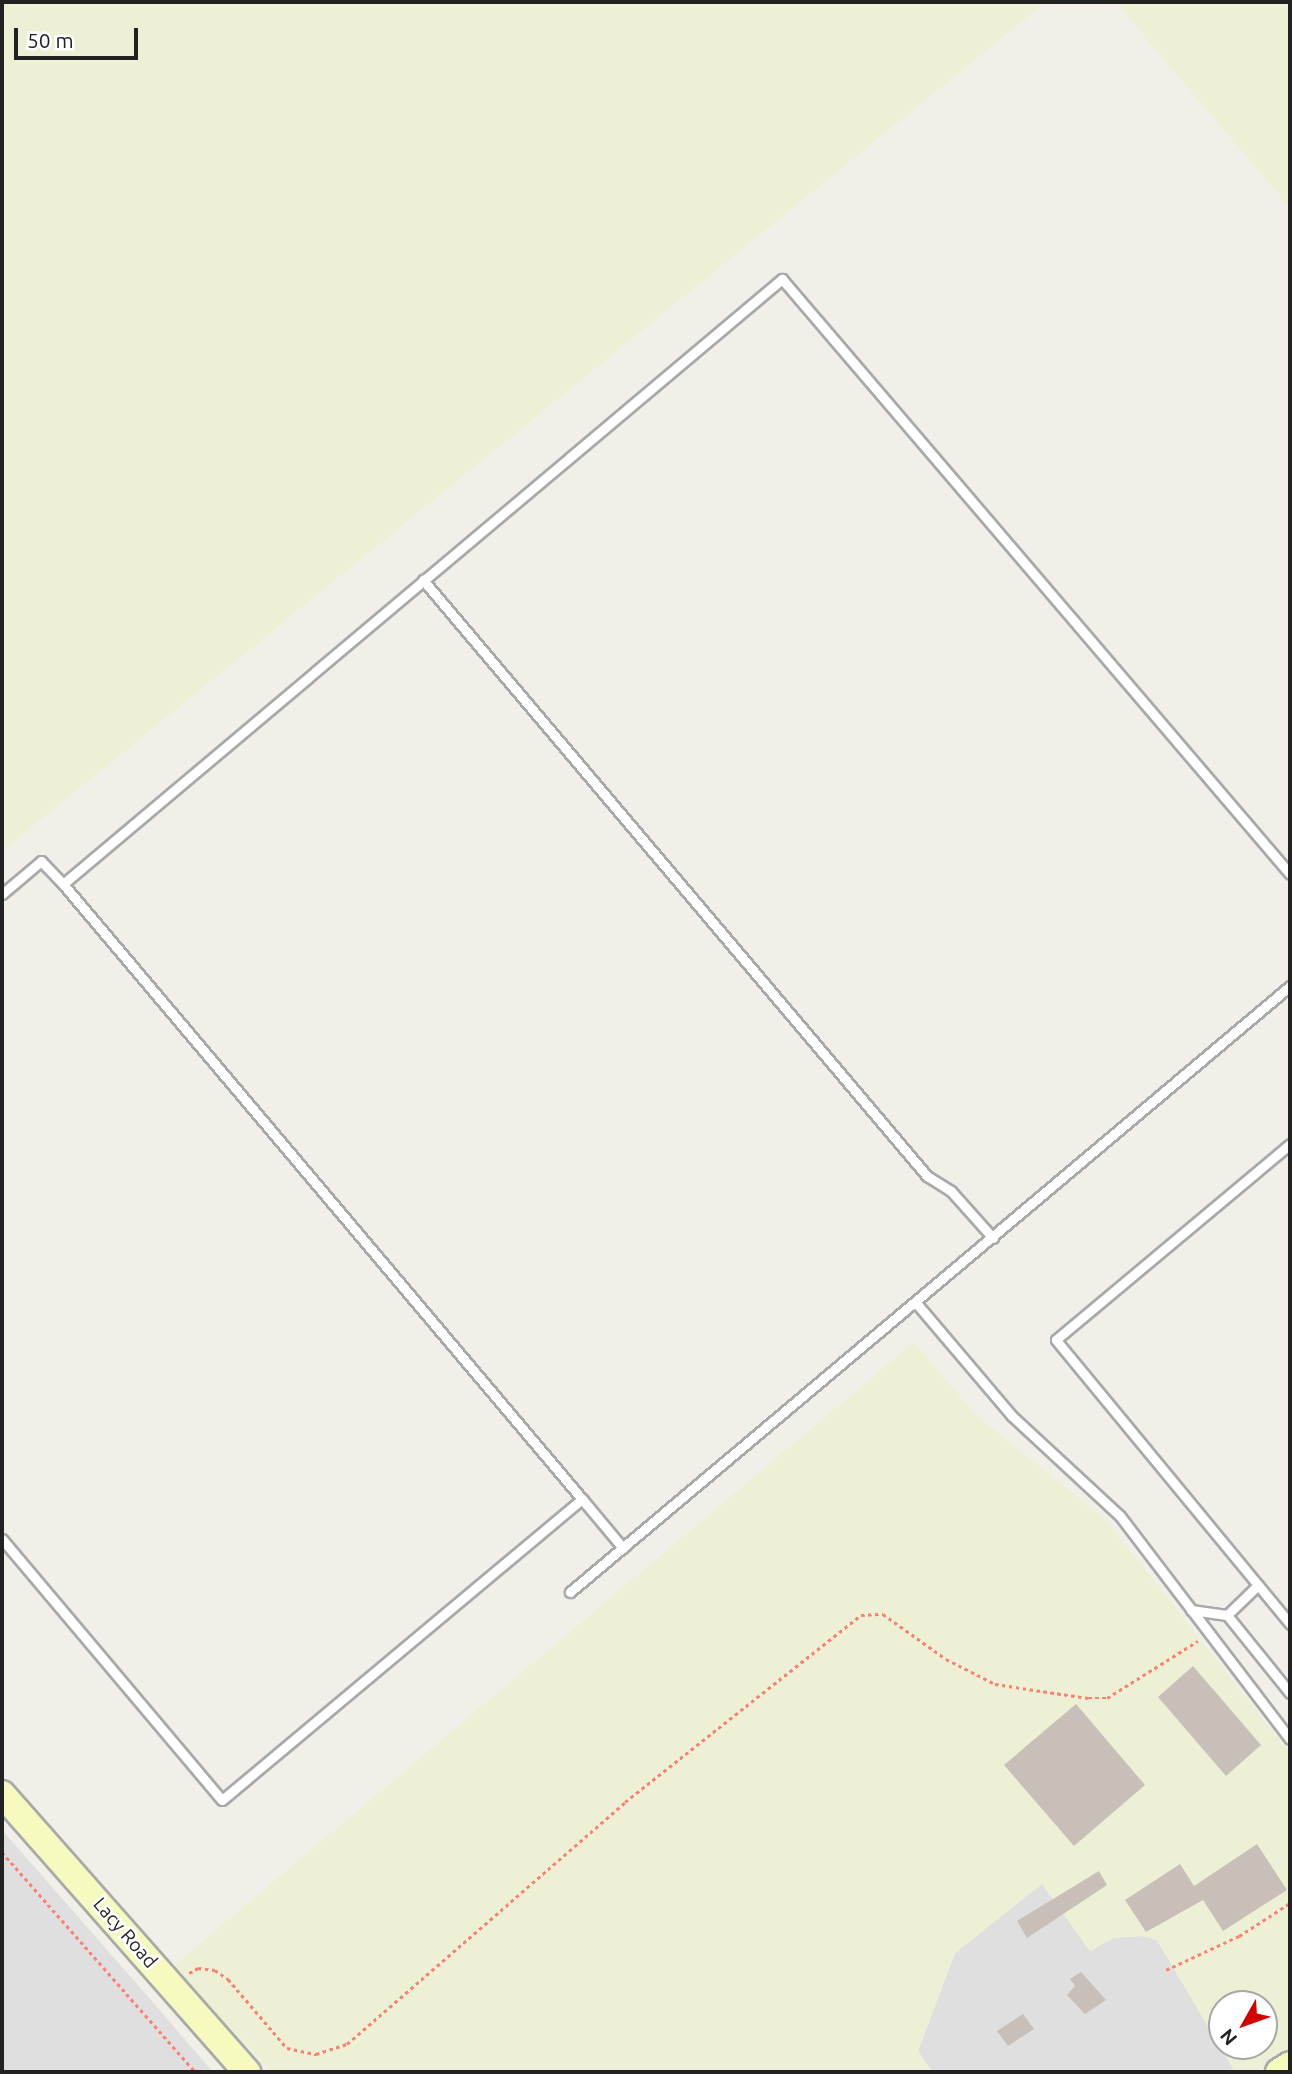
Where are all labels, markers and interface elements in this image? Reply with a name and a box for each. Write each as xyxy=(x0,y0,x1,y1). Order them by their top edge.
scale bar xyxy=(18,14,142,58)
text: 50 m xyxy=(27,28,74,52)
street label: Lacy Road xyxy=(88,1893,162,1973)
north arrow xyxy=(1208,1990,1278,2060)
text: N xyxy=(1215,2025,1241,2050)

